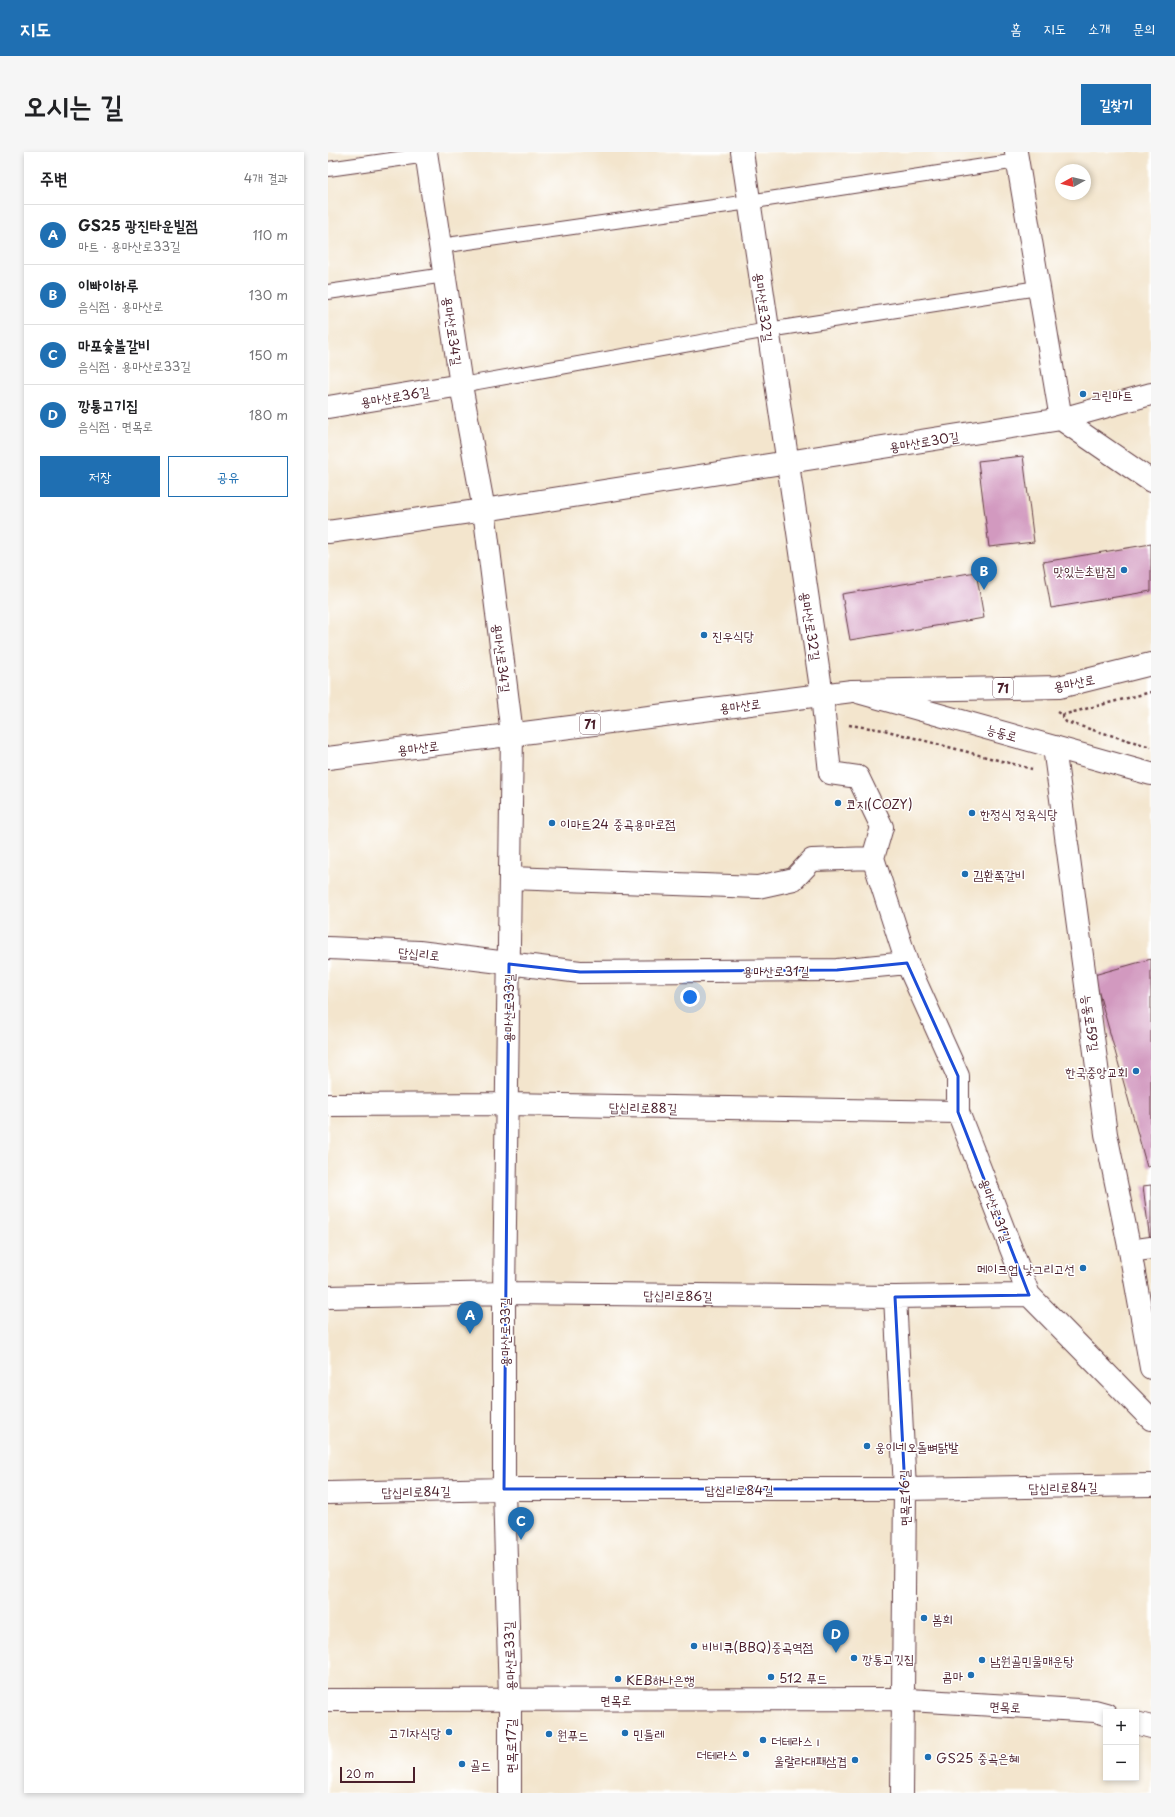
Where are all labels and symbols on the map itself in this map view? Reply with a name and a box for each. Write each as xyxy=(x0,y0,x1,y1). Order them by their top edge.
north arrow xyxy=(1055,164,1091,200)
street label: 용마산로32길 xyxy=(750,271,778,343)
street label: 용마산로34길 xyxy=(439,295,467,367)
street label: 용마산로36길 xyxy=(359,381,431,411)
place label: 그린마트 xyxy=(1091,385,1133,404)
marker: 그린마트 xyxy=(1078,389,1088,399)
street label: 용마산로30길 xyxy=(888,426,960,456)
pin: B xyxy=(971,557,997,590)
place label: 맛있는초밥집 xyxy=(1053,561,1116,580)
marker: 맛있는초밥집 xyxy=(1119,565,1129,575)
street label: 용마산로32길 xyxy=(796,590,826,662)
street label: 용마산로34길 xyxy=(488,622,516,694)
place label: 진우식당 xyxy=(712,626,754,645)
marker: 진우식당 xyxy=(699,630,709,640)
street label: 용마산로 xyxy=(1052,669,1096,695)
road number: 71 xyxy=(993,678,1013,698)
street label: 용마산로 xyxy=(718,693,762,717)
road number: 71 xyxy=(580,714,600,734)
street label: 능동로 xyxy=(984,719,1020,745)
street label: 용마산로 xyxy=(396,735,440,759)
place label: 코지(COZY) xyxy=(846,794,913,813)
marker: 코지(COZY) xyxy=(833,798,843,808)
place label: 한정식 정육식당 xyxy=(980,804,1058,823)
marker: 한정식 정육식당 xyxy=(967,808,977,818)
place label: 이마트24 중곡용마로점 xyxy=(560,814,676,833)
marker: 이마트24 중곡용마로점 xyxy=(547,818,557,828)
place label: 김환쪽갈비 xyxy=(973,865,1025,884)
marker: 김환쪽갈비 xyxy=(960,869,970,879)
street label: 답십리로 xyxy=(397,942,441,964)
street label: 용마산로31길 xyxy=(743,961,809,980)
street label: 용마산로33길 xyxy=(498,973,518,1043)
your location xyxy=(680,987,700,1007)
street label: 능동로59길 xyxy=(1078,993,1104,1053)
place label: 한국중앙교회 xyxy=(1065,1062,1128,1081)
marker: 한국중앙교회 xyxy=(1131,1066,1141,1076)
street label: 답십리로88길 xyxy=(609,1097,677,1117)
street label: 용마산로31길 xyxy=(975,1175,1017,1245)
place label: 메이크업 낯그리고선 xyxy=(977,1259,1075,1278)
marker: 메이크업 낯그리고선 xyxy=(1078,1263,1088,1273)
street label: 답십리로86길 xyxy=(643,1285,713,1305)
street label: 용마산로33길 xyxy=(495,1297,514,1367)
pin: A xyxy=(457,1301,483,1334)
place label: 웅이네오돌뼈닭발 xyxy=(875,1437,959,1456)
marker: 웅이네오돌뼈닭발 xyxy=(862,1441,872,1451)
street label: 면목로16길 xyxy=(894,1469,914,1527)
street label: 답십리로84길 xyxy=(1028,1477,1098,1497)
street label: 답십리로84길 xyxy=(704,1480,774,1499)
street label: 답십리로84길 xyxy=(381,1481,451,1501)
pin: C xyxy=(508,1507,534,1540)
place label: 봄희 xyxy=(932,1609,953,1628)
marker: 봄희 xyxy=(919,1613,929,1623)
pin: D xyxy=(823,1620,849,1653)
street label: 용마산로33길 xyxy=(498,1621,520,1691)
place label: 비비큐(BBQ)중곡역점 xyxy=(702,1637,813,1656)
marker: 비비큐(BBQ)중곡역점 xyxy=(689,1641,699,1651)
place label: 깡통고깃집 xyxy=(862,1649,914,1668)
place label: 남원골민물매운탕 xyxy=(990,1651,1074,1670)
marker: 깡통고깃집 xyxy=(849,1653,859,1663)
marker: 남원골민물매운탕 xyxy=(977,1655,987,1665)
place label: 콤마 xyxy=(942,1666,964,1685)
place label: 512 푸드 xyxy=(779,1668,827,1687)
place label: KEB하나은행 xyxy=(626,1670,695,1689)
marker: 콤마 xyxy=(966,1670,976,1680)
marker: 512 푸드 xyxy=(766,1672,776,1682)
marker: KEB하나은행 xyxy=(613,1674,623,1684)
street label: 면목로 xyxy=(600,1690,632,1709)
street label: 면목로 xyxy=(989,1696,1021,1716)
street label: 면목로17길 xyxy=(501,1718,520,1774)
place label: 고기자식당 xyxy=(389,1723,442,1742)
place label: 민들레 xyxy=(633,1724,664,1743)
place label: 원푸드 xyxy=(557,1725,588,1744)
marker: 고기자식당 xyxy=(444,1727,454,1737)
marker: 민들레 xyxy=(620,1728,630,1738)
marker: 원푸드 xyxy=(544,1729,554,1739)
place label: 더테라스Ⅰ xyxy=(771,1731,823,1750)
marker: 더테라스Ⅰ xyxy=(758,1735,768,1745)
place label: 더테라스 xyxy=(696,1745,738,1764)
place label: GS25 중곡은혜 xyxy=(936,1748,1019,1767)
marker: 더테라스 xyxy=(741,1749,751,1759)
place label: 울랄라대패삼겹 xyxy=(774,1751,847,1770)
marker: GS25 중곡은혜 xyxy=(923,1752,933,1762)
place label: 골드 xyxy=(470,1755,491,1774)
marker: 울랄라대패삼겹 xyxy=(850,1755,860,1765)
marker: 골드 xyxy=(457,1759,467,1769)
scale bar xyxy=(340,1765,415,1784)

